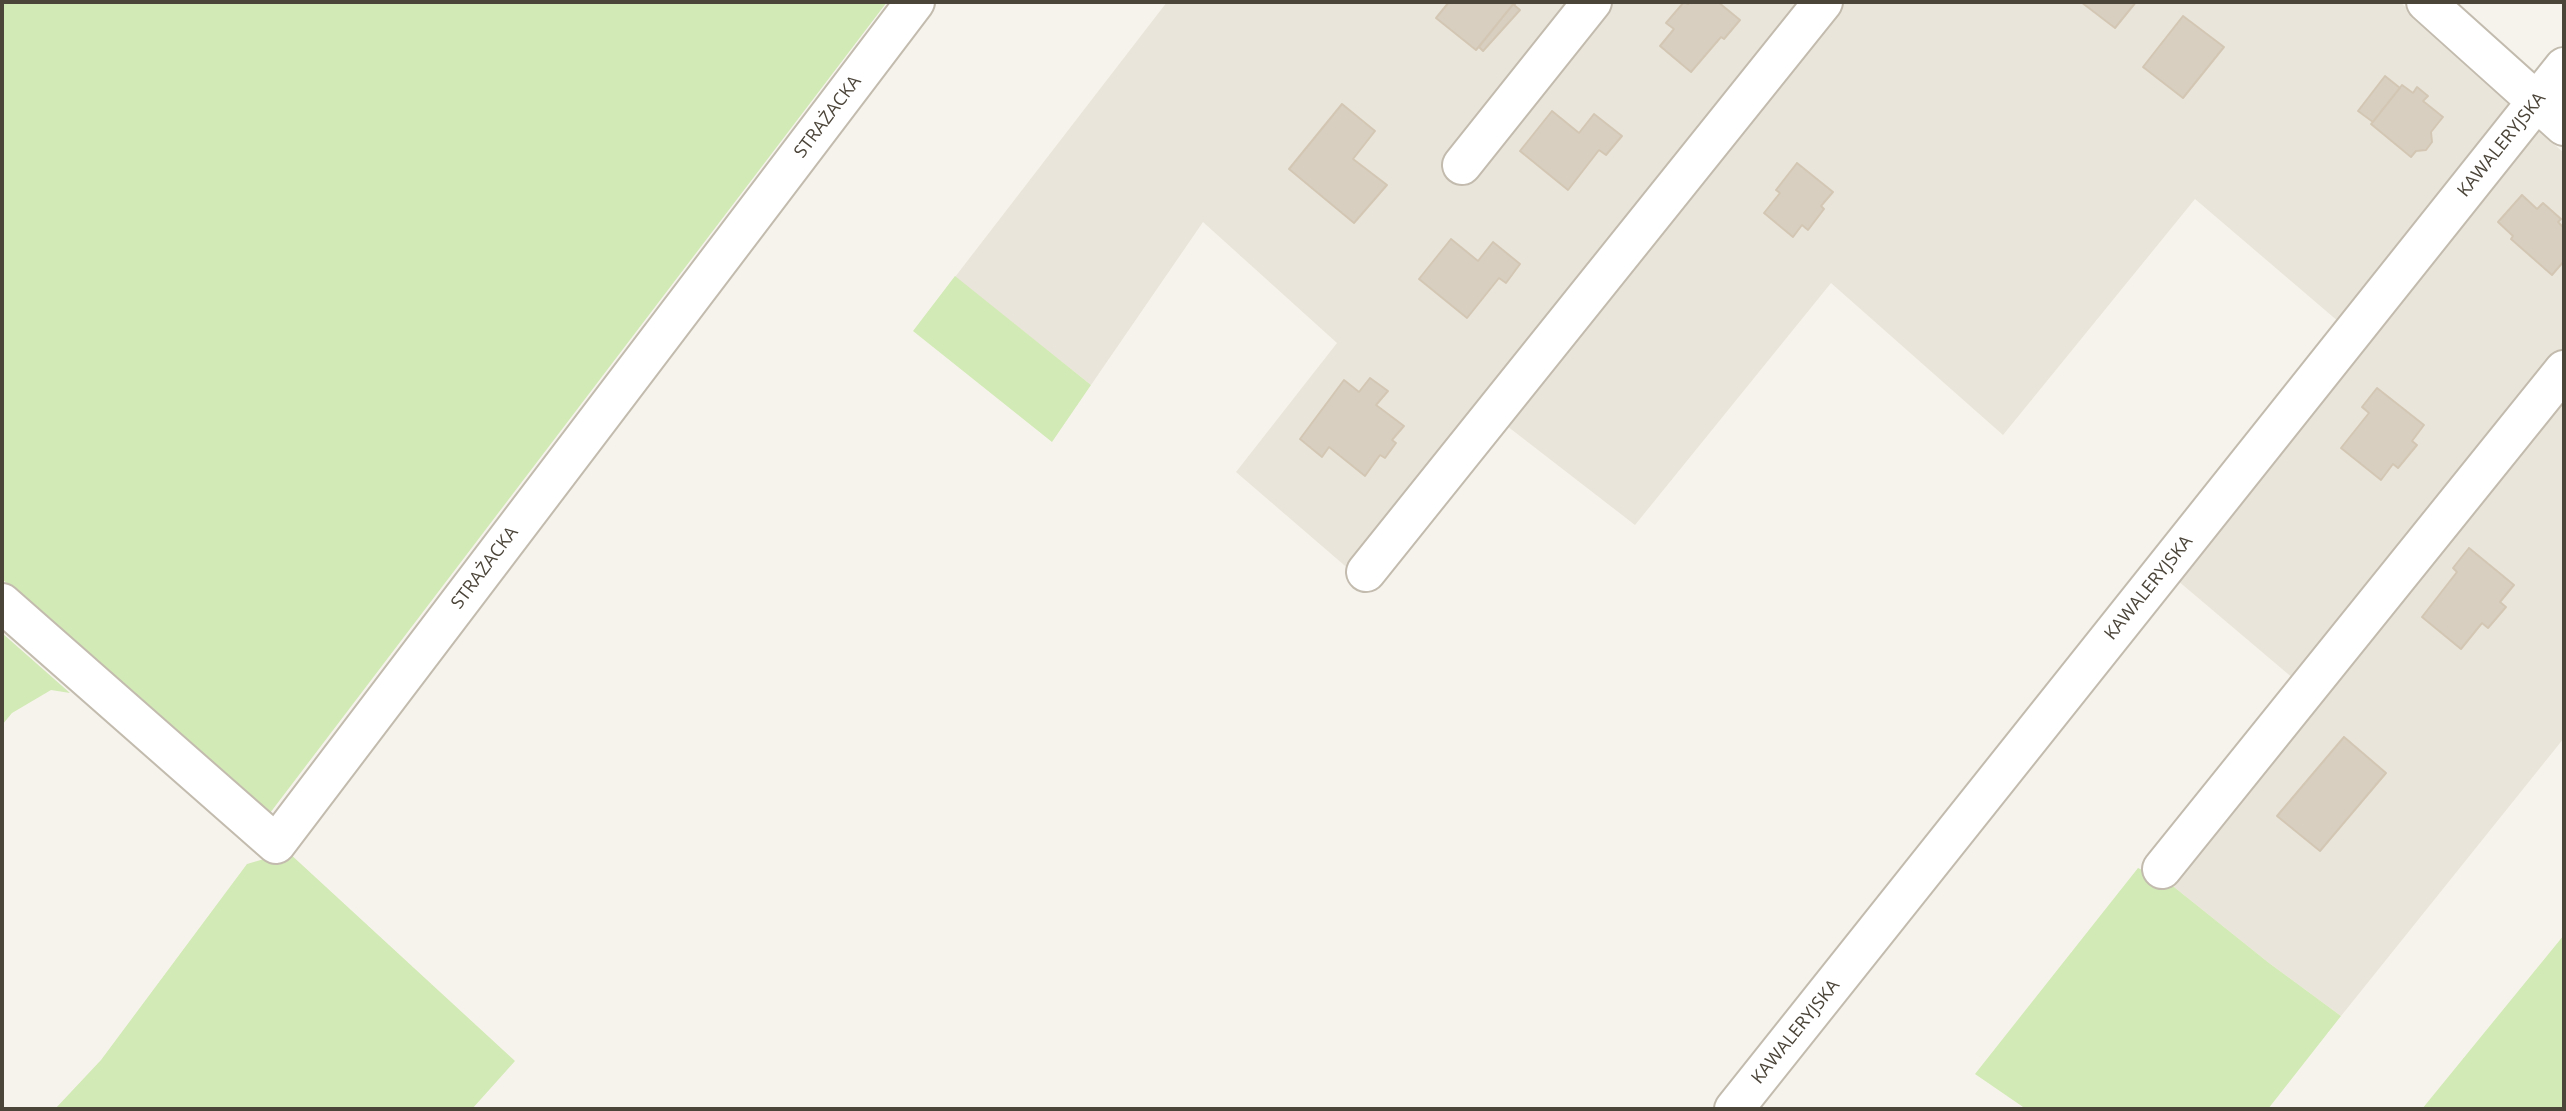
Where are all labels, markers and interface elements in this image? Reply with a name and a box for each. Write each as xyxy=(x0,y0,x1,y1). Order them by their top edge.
street label: STRAŻACKA xyxy=(790,71,866,163)
street label: KAWALERYJSKA xyxy=(2453,88,2551,202)
street label: STRAŻACKA xyxy=(447,522,523,614)
street label: KAWALERYJSKA xyxy=(2100,531,2198,645)
street label: KAWALERYJSKA xyxy=(1747,975,1845,1089)

